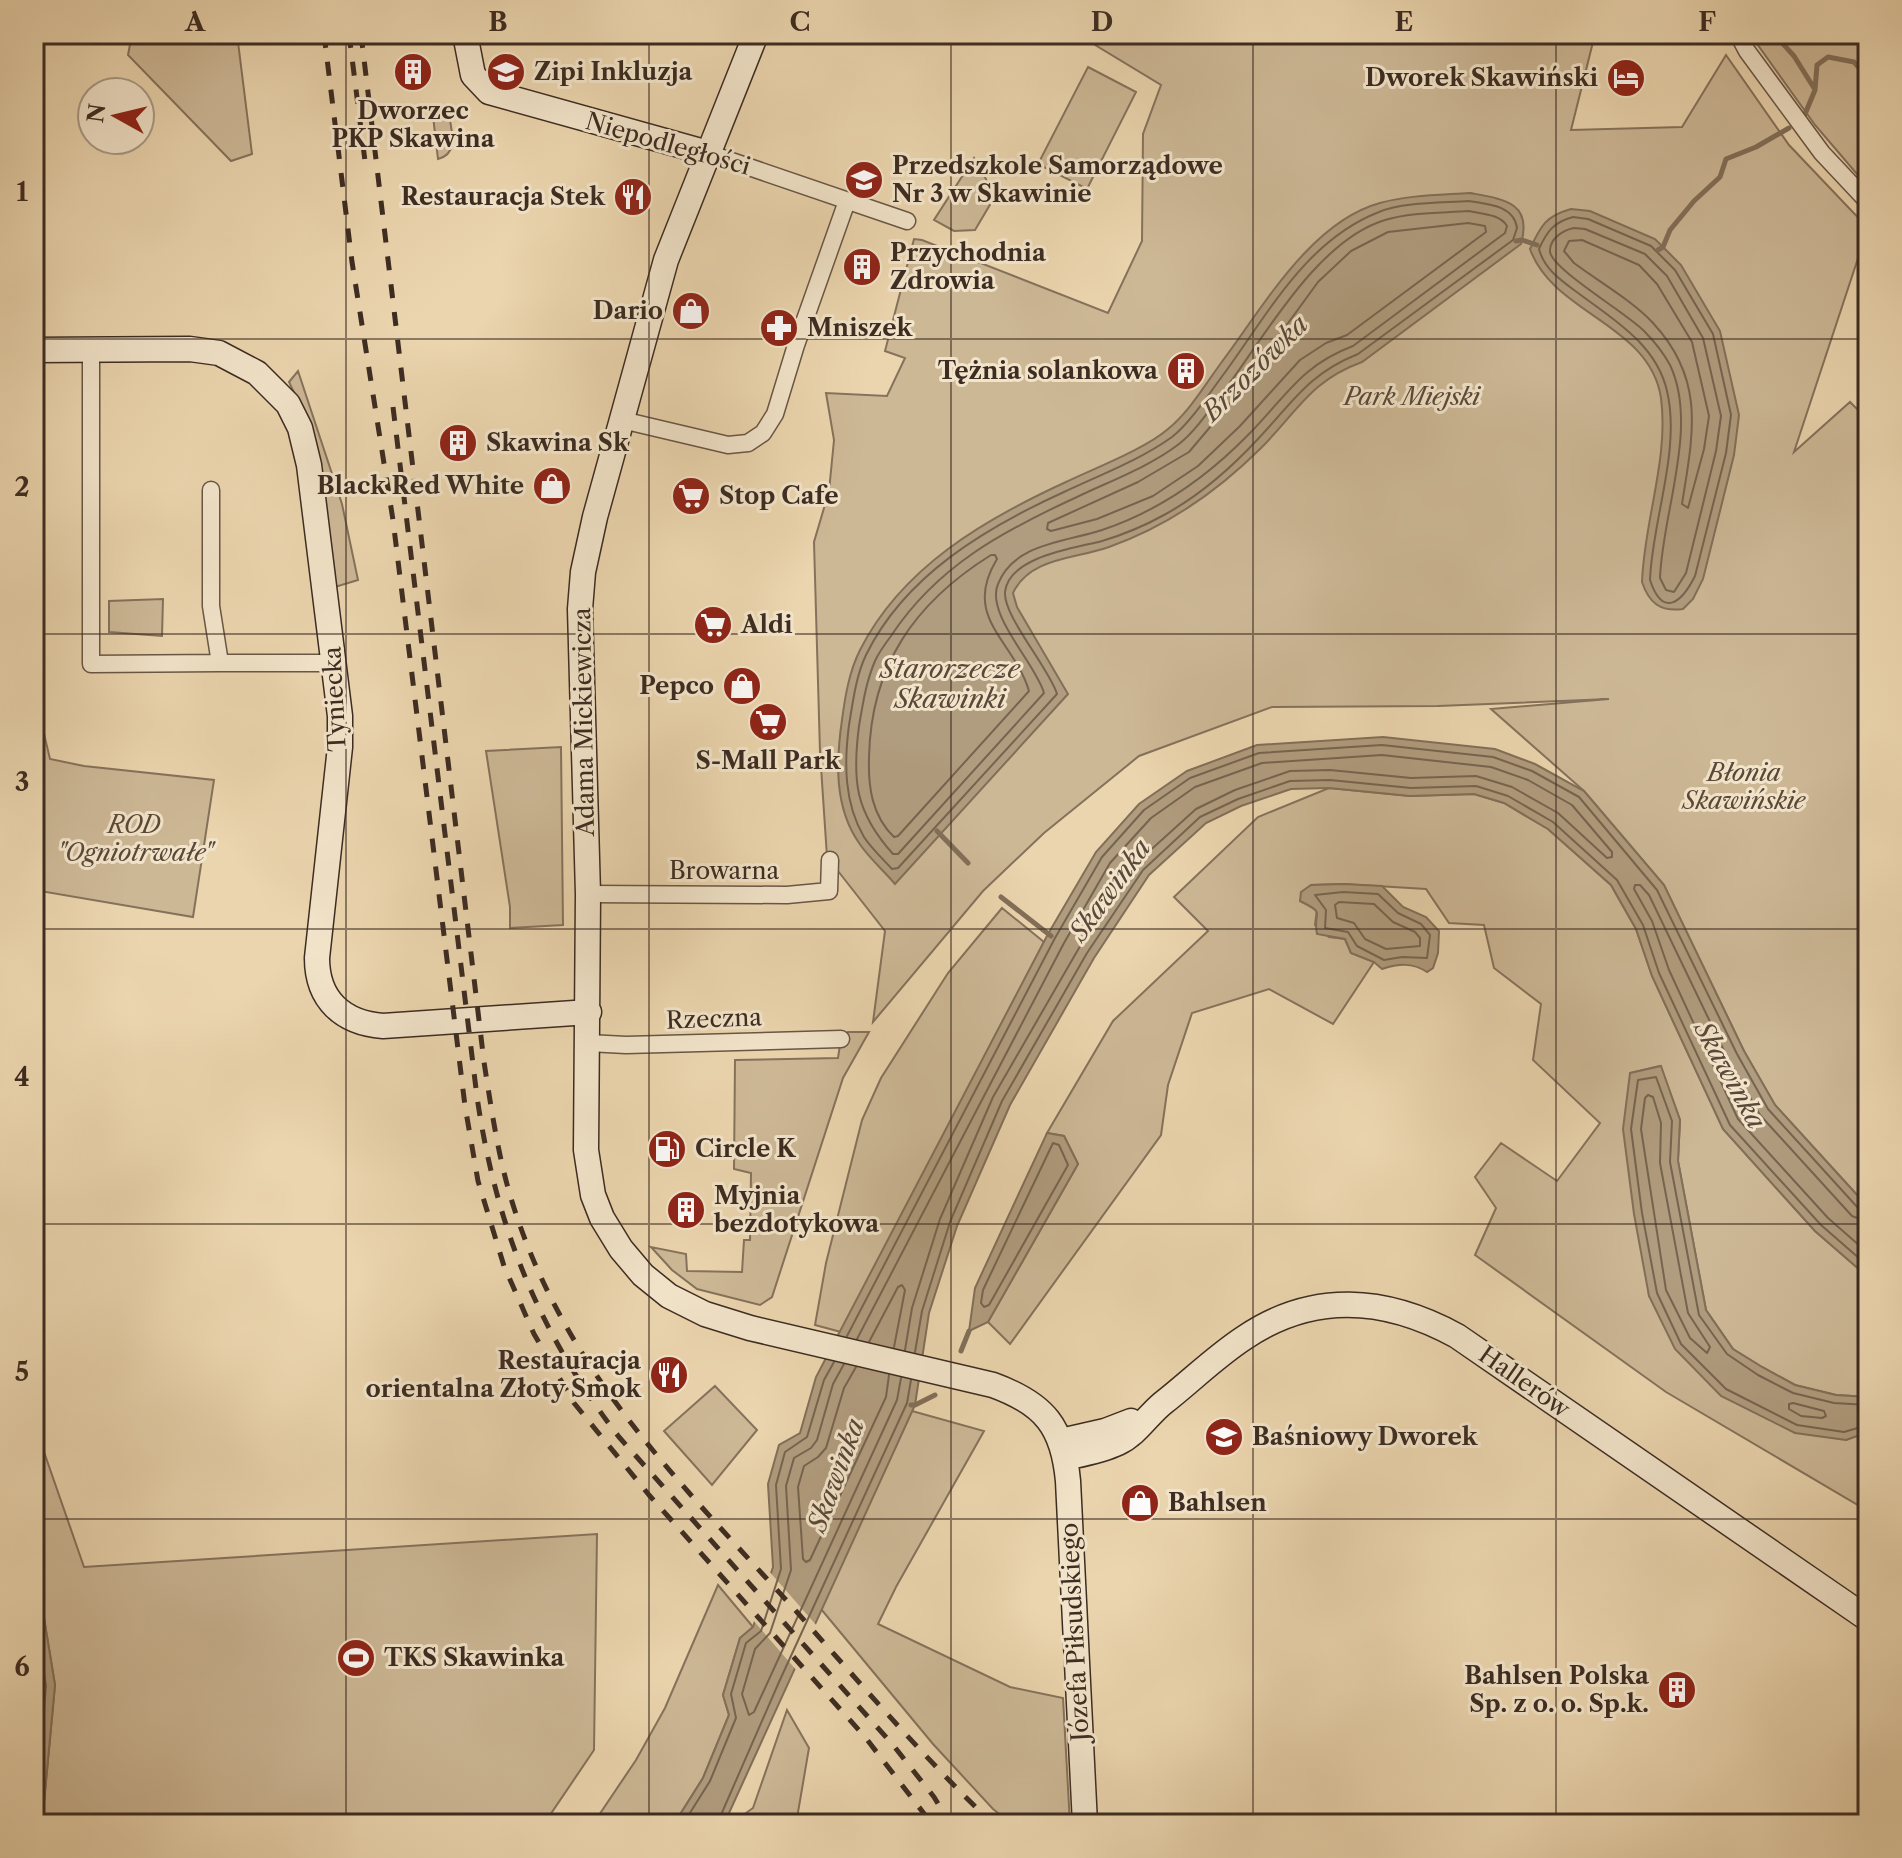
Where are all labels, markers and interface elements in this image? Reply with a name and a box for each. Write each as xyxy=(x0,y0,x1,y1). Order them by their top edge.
text: A xyxy=(184,6,206,38)
text: B xyxy=(488,6,508,38)
text: C xyxy=(790,6,810,38)
text: D xyxy=(1091,6,1113,38)
text: E xyxy=(1395,6,1413,38)
text: F xyxy=(1698,6,1716,38)
building icon: Dworzec PKP Skawina xyxy=(392,51,434,93)
school or university icon: Zipi Inkluzja xyxy=(485,51,527,93)
place label: Zipi Inkluzja xyxy=(534,57,694,86)
hotel icon: Dworek Skawiński xyxy=(1605,57,1647,99)
place label: Dworek Skawiński xyxy=(1365,63,1598,92)
north arrow xyxy=(76,76,156,156)
place label: Dworzec PKP Skawina xyxy=(331,96,496,153)
text: N xyxy=(82,102,111,125)
street label: Niepodległości xyxy=(582,106,754,181)
place label: Przedszkole Samorządowe Nr 3 w Skawinie xyxy=(892,151,1223,208)
school or university icon: Przedszkole Samorządowe Nr 3 w Skawinie xyxy=(843,159,885,201)
text: 1 xyxy=(16,176,28,208)
restaurant icon: Restauracja Stek xyxy=(612,176,654,218)
place label: Restauracja Stek xyxy=(401,182,606,211)
place label: Przychodnia Zdrowia xyxy=(890,238,1047,295)
building icon: Przychodnia Zdrowia xyxy=(841,246,883,288)
shop icon: Dario xyxy=(670,290,712,332)
place label: Dario xyxy=(593,296,663,325)
pharmacy icon: Mniszek xyxy=(758,307,800,349)
water label: Brzozówka xyxy=(1194,308,1315,429)
place label: Mniszek xyxy=(807,313,914,342)
building icon: Tężnia solankowa xyxy=(1165,350,1207,392)
place label: Tężnia solankowa xyxy=(938,356,1159,385)
park label: Park Miejski xyxy=(1342,382,1482,411)
building icon: Skawina Sk xyxy=(437,422,479,464)
place label: Skawina Sk xyxy=(486,428,630,457)
shop icon: Black Red White xyxy=(531,465,573,507)
text: 2 xyxy=(14,471,30,503)
place label: Black Red White xyxy=(317,471,524,500)
supermarket icon: Stop Cafe xyxy=(670,475,712,517)
place label: Stop Cafe xyxy=(719,481,839,510)
supermarket icon: Aldi xyxy=(692,604,734,646)
street label: Adama Mickiewicza xyxy=(567,607,600,838)
place label: Aldi xyxy=(740,610,793,639)
street label: Tyniecka xyxy=(317,646,352,752)
water label: Starorzecze Skawinki xyxy=(878,653,1022,715)
shop icon: Pepco xyxy=(721,665,763,707)
place label: Pepco xyxy=(639,671,714,700)
supermarket icon: S-Mall Park xyxy=(747,701,789,743)
place label: S-Mall Park xyxy=(695,746,842,775)
park label: Błonia Skawińskie xyxy=(1681,758,1807,815)
text: 3 xyxy=(15,766,29,798)
park label: ROD "Ogniotrwałe" xyxy=(56,810,216,867)
water label: Skawinka xyxy=(1061,832,1158,949)
street label: Browarna xyxy=(669,856,779,885)
street label: Rzeczna xyxy=(665,1002,763,1035)
water label: Skawinka xyxy=(1686,1014,1773,1135)
text: 4 xyxy=(14,1061,30,1093)
fuel station icon: Circle K xyxy=(646,1128,688,1170)
place label: Circle K xyxy=(695,1134,796,1163)
place label: Myjnia bezdotykowa xyxy=(713,1181,880,1238)
building icon: Myjnia bezdotykowa xyxy=(665,1189,707,1231)
street label: Hallerów xyxy=(1473,1340,1576,1424)
place label: Restauracja orientalna Złoty Smok xyxy=(366,1346,642,1403)
restaurant icon: Restauracja orientalna Złoty Smok xyxy=(648,1354,690,1396)
text: 5 xyxy=(15,1356,29,1388)
water label: Skawinka xyxy=(800,1414,871,1538)
school or university icon: Baśniowy Dworek xyxy=(1203,1416,1245,1458)
place label: Baśniowy Dworek xyxy=(1252,1422,1479,1451)
shop icon: Bahlsen xyxy=(1119,1482,1161,1524)
place label: Bahlsen xyxy=(1168,1488,1267,1517)
street label: Józefa Piłsudskiego xyxy=(1054,1522,1095,1746)
sports icon: TKS Skawinka xyxy=(335,1637,377,1679)
place label: TKS Skawinka xyxy=(384,1643,566,1672)
text: 6 xyxy=(14,1651,30,1683)
place label: Bahlsen Polska Sp. z o. o. Sp.k. xyxy=(1464,1661,1650,1718)
building icon: Bahlsen Polska Sp. z o. o. Sp.k. xyxy=(1656,1669,1698,1711)

